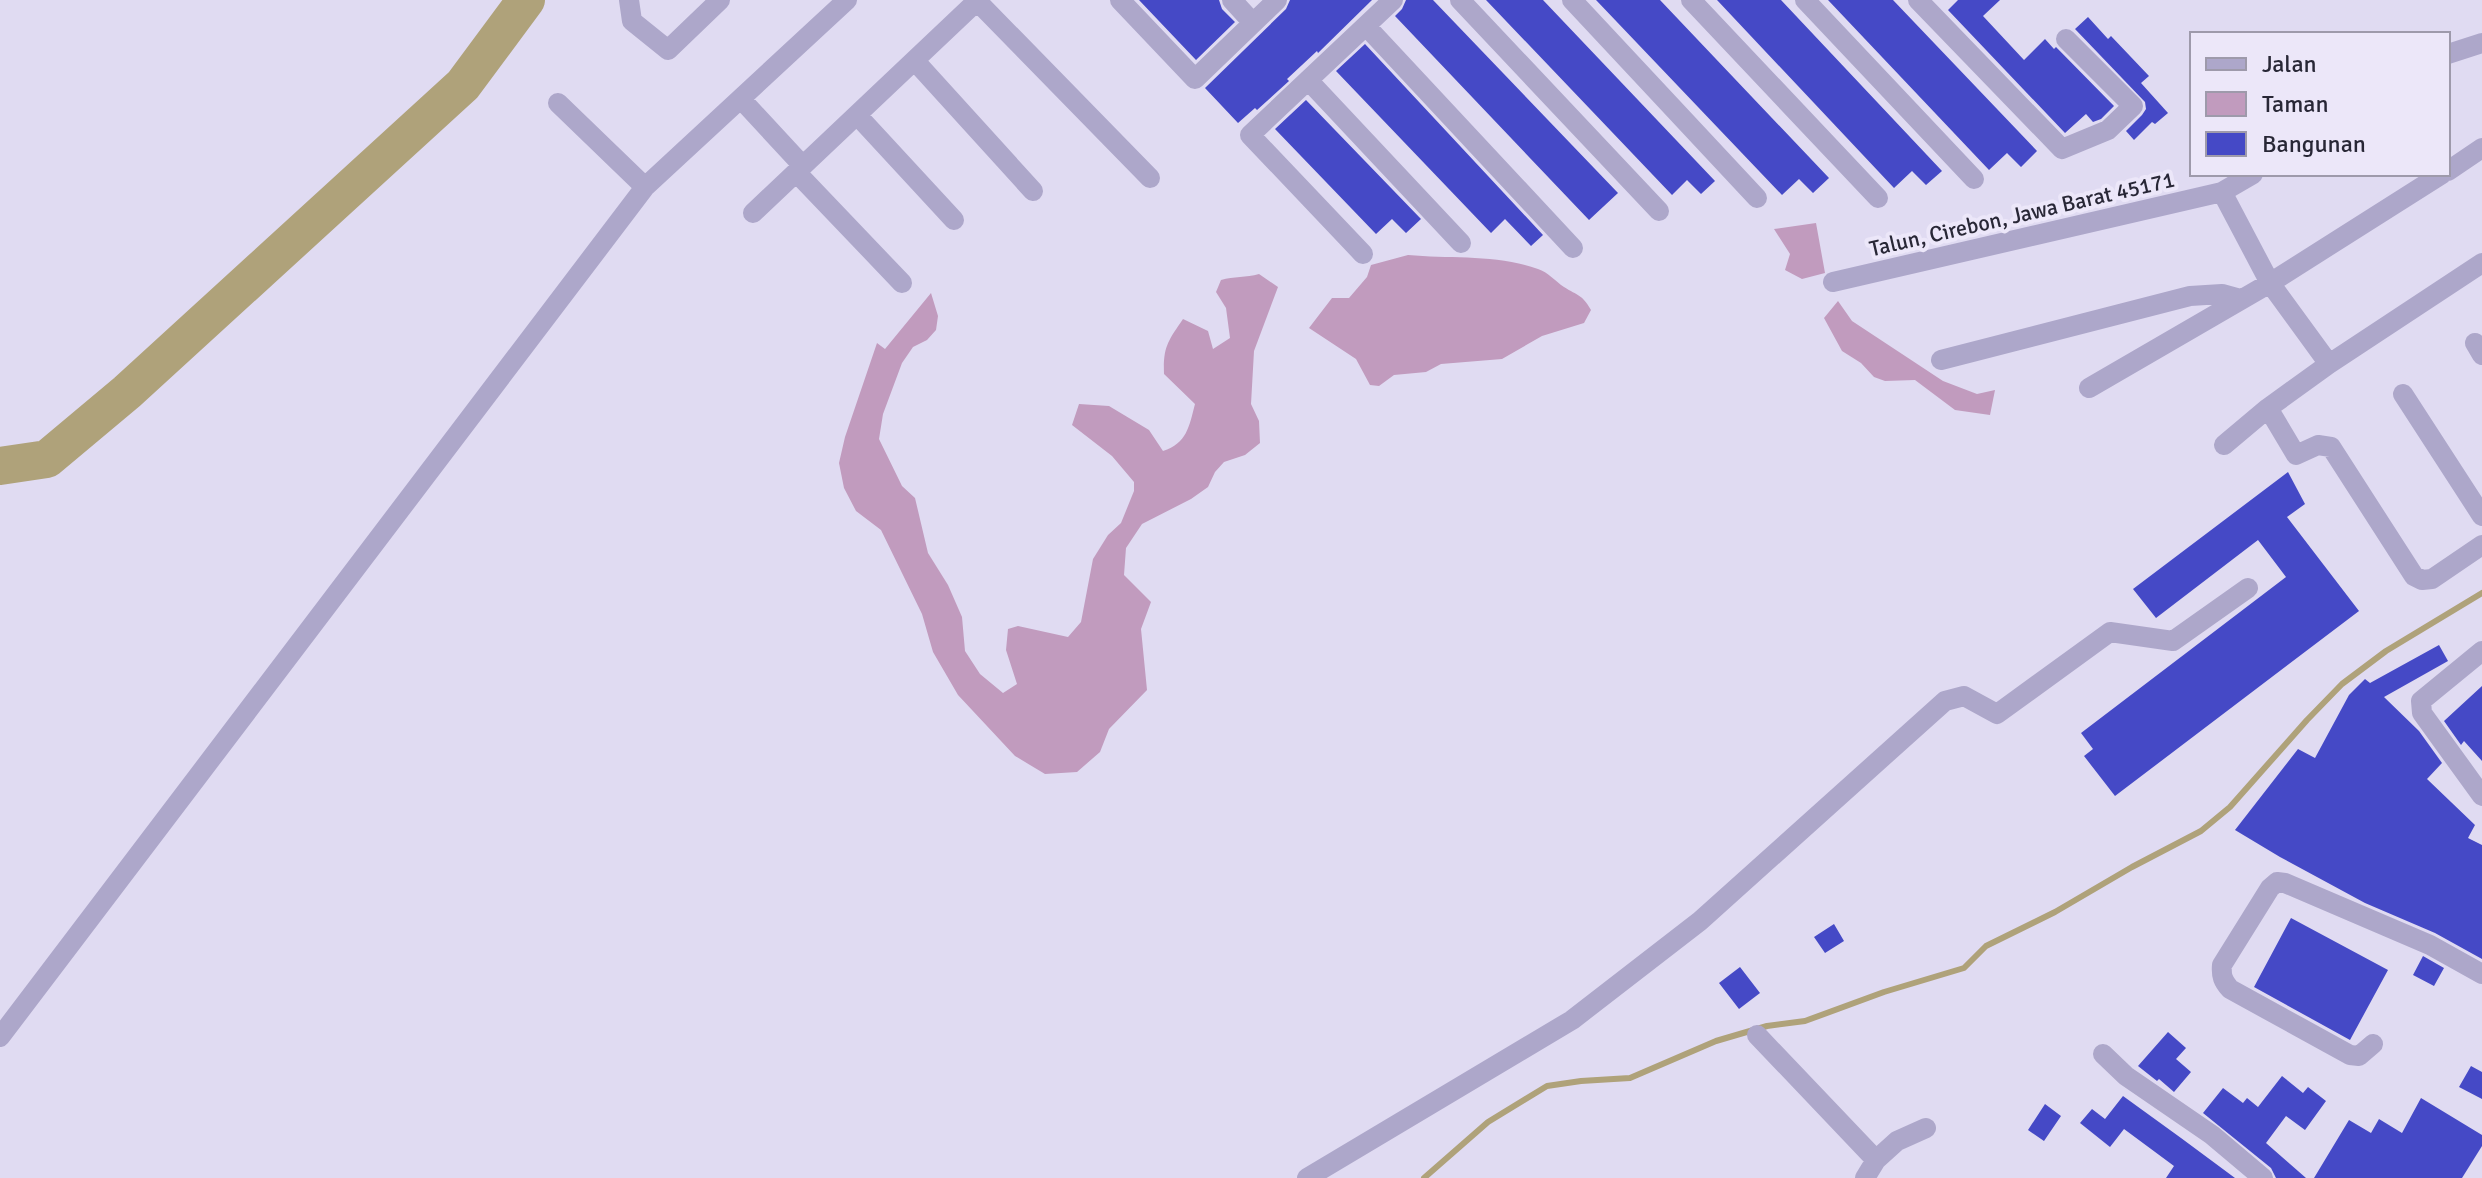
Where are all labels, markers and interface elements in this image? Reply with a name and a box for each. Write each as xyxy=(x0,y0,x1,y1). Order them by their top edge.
legend xyxy=(2190,32,2450,176)
text: Jalan xyxy=(2262,49,2317,79)
text: Taman xyxy=(2262,89,2329,119)
text: Bangunan xyxy=(2262,129,2366,159)
street label: Talun, Cirebon, Jawa Barat 45171 xyxy=(1867,166,2177,262)

